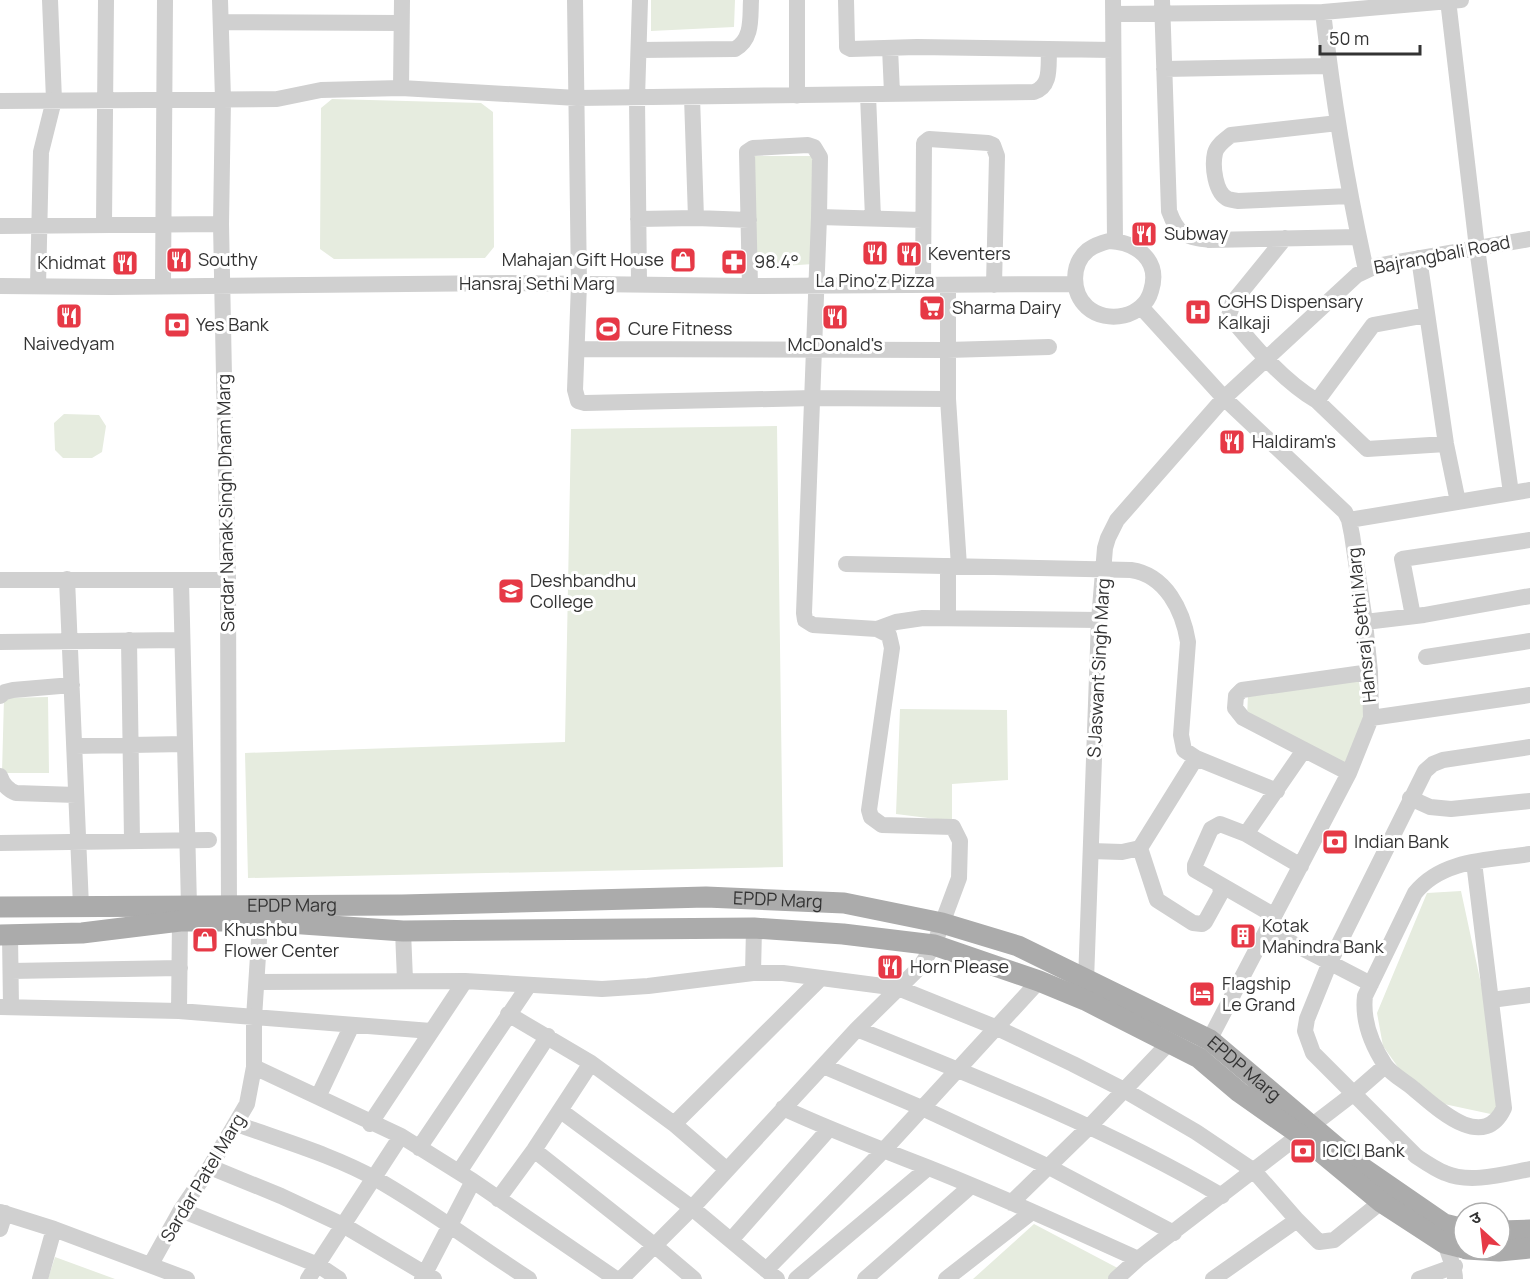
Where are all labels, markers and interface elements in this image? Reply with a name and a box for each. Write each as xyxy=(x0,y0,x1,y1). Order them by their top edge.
scale bar xyxy=(1320,18,1420,56)
text: 50 m xyxy=(1329,26,1369,50)
restaurant icon: Subway xyxy=(1129,219,1159,249)
place label: Subway xyxy=(1164,221,1229,245)
street label: Bajrangbali Road xyxy=(1372,229,1512,279)
restaurant icon: La Pino'z Pizza xyxy=(860,238,890,268)
restaurant icon: Keventers xyxy=(894,239,924,269)
place label: Keventers xyxy=(928,241,1011,265)
restaurant icon: Southy xyxy=(164,245,194,275)
shop icon: Mahajan Gift House xyxy=(668,245,698,275)
place label: Southy xyxy=(198,247,258,271)
place label: Mahajan Gift House xyxy=(502,247,664,271)
pharmacy icon: 98.4° xyxy=(719,247,749,277)
restaurant icon: Khidmat xyxy=(110,248,140,278)
place label: 98.4° xyxy=(754,249,799,273)
place label: Khidmat xyxy=(37,250,106,274)
place label: La Pino'z Pizza xyxy=(815,268,935,292)
street label: Hansraj Sethi Marg xyxy=(459,271,615,295)
place label: CGHS Dispensary Kalkaji xyxy=(1218,289,1364,334)
supermarket icon: Sharma Dairy xyxy=(917,293,947,323)
place label: Sharma Dairy xyxy=(952,295,1062,319)
hospital icon: CGHS Dispensary Kalkaji xyxy=(1183,297,1213,327)
restaurant icon: Naivedyam xyxy=(54,301,84,331)
restaurant icon: McDonald's xyxy=(820,302,850,332)
bank icon: Yes Bank xyxy=(162,310,192,340)
place label: Yes Bank xyxy=(196,312,270,336)
sports icon: Cure Fitness xyxy=(593,314,623,344)
place label: Cure Fitness xyxy=(628,316,733,340)
place label: Naivedyam xyxy=(24,331,114,355)
place label: McDonald's xyxy=(787,332,883,356)
street label: Sardar Nanak Singh Dham Marg xyxy=(211,374,239,632)
restaurant icon: Haldiram's xyxy=(1217,427,1247,457)
place label: Haldiram's xyxy=(1252,429,1336,453)
street label: Hansraj Sethi Marg xyxy=(1341,546,1381,704)
place label: Deshbandhu College xyxy=(530,568,636,613)
school or university icon: Deshbandhu College xyxy=(496,576,526,606)
street label: S Jaswant Singh Marg xyxy=(1081,578,1115,758)
bank icon: Indian Bank xyxy=(1320,827,1350,857)
place label: Indian Bank xyxy=(1354,829,1450,853)
street label: EPDP Marg xyxy=(733,885,823,913)
street label: EPDP Marg xyxy=(247,892,337,917)
place label: Kotak Mahindra Bank xyxy=(1262,913,1385,958)
place label: Khushbu Flower Center xyxy=(224,917,340,962)
building icon: Kotak Mahindra Bank xyxy=(1228,921,1258,951)
shop icon: Khushbu Flower Center xyxy=(190,925,220,955)
restaurant icon: Horn Please xyxy=(875,952,905,982)
place label: Horn Please xyxy=(910,954,1009,978)
place label: Flagship Le Grand xyxy=(1222,971,1295,1016)
hotel icon: Flagship Le Grand xyxy=(1187,979,1217,1009)
street label: EPDP Marg xyxy=(1203,1030,1287,1106)
street label: Sardar Patel Marg xyxy=(154,1109,250,1246)
bank icon: ICICI Bank xyxy=(1288,1136,1318,1166)
place label: ICICI Bank xyxy=(1322,1138,1406,1162)
north arrow xyxy=(1452,1201,1512,1261)
text: उ xyxy=(1466,1205,1485,1230)

